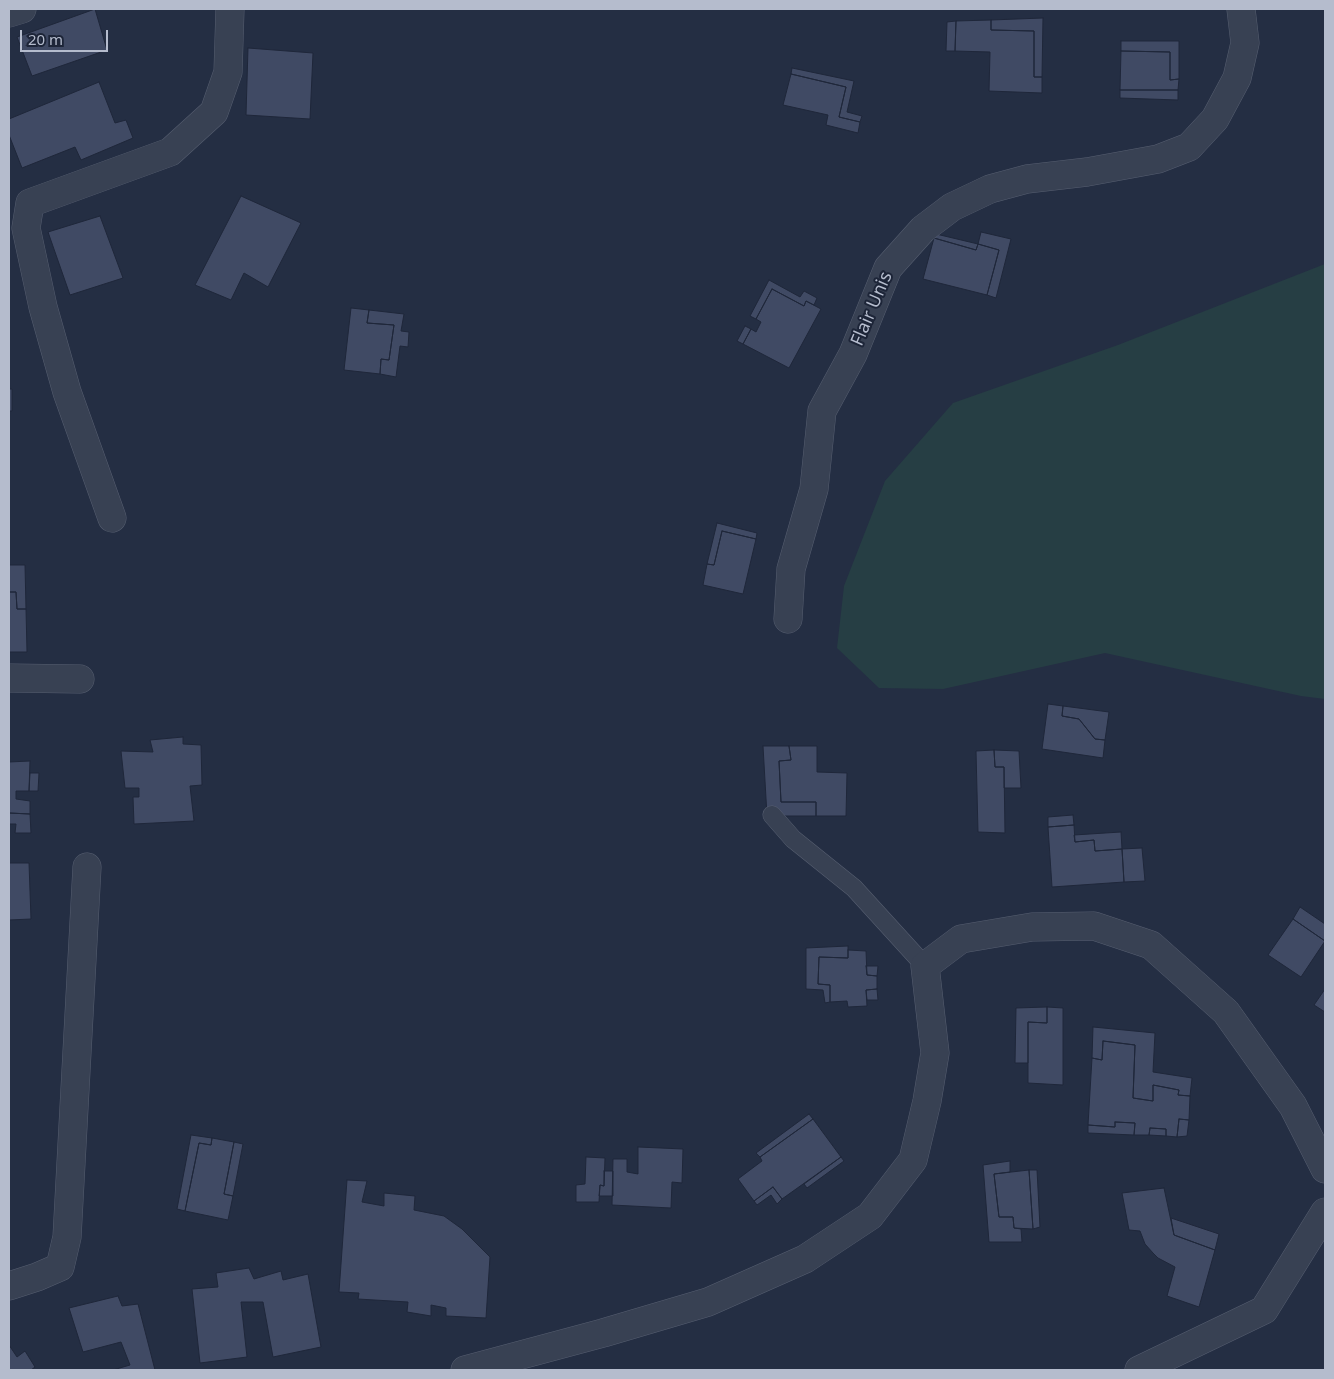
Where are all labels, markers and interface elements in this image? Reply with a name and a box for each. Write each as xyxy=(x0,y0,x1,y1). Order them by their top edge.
scale bar xyxy=(22,20,110,52)
text: 20 m xyxy=(28,29,63,49)
street label: Flair Unis xyxy=(847,269,897,349)

